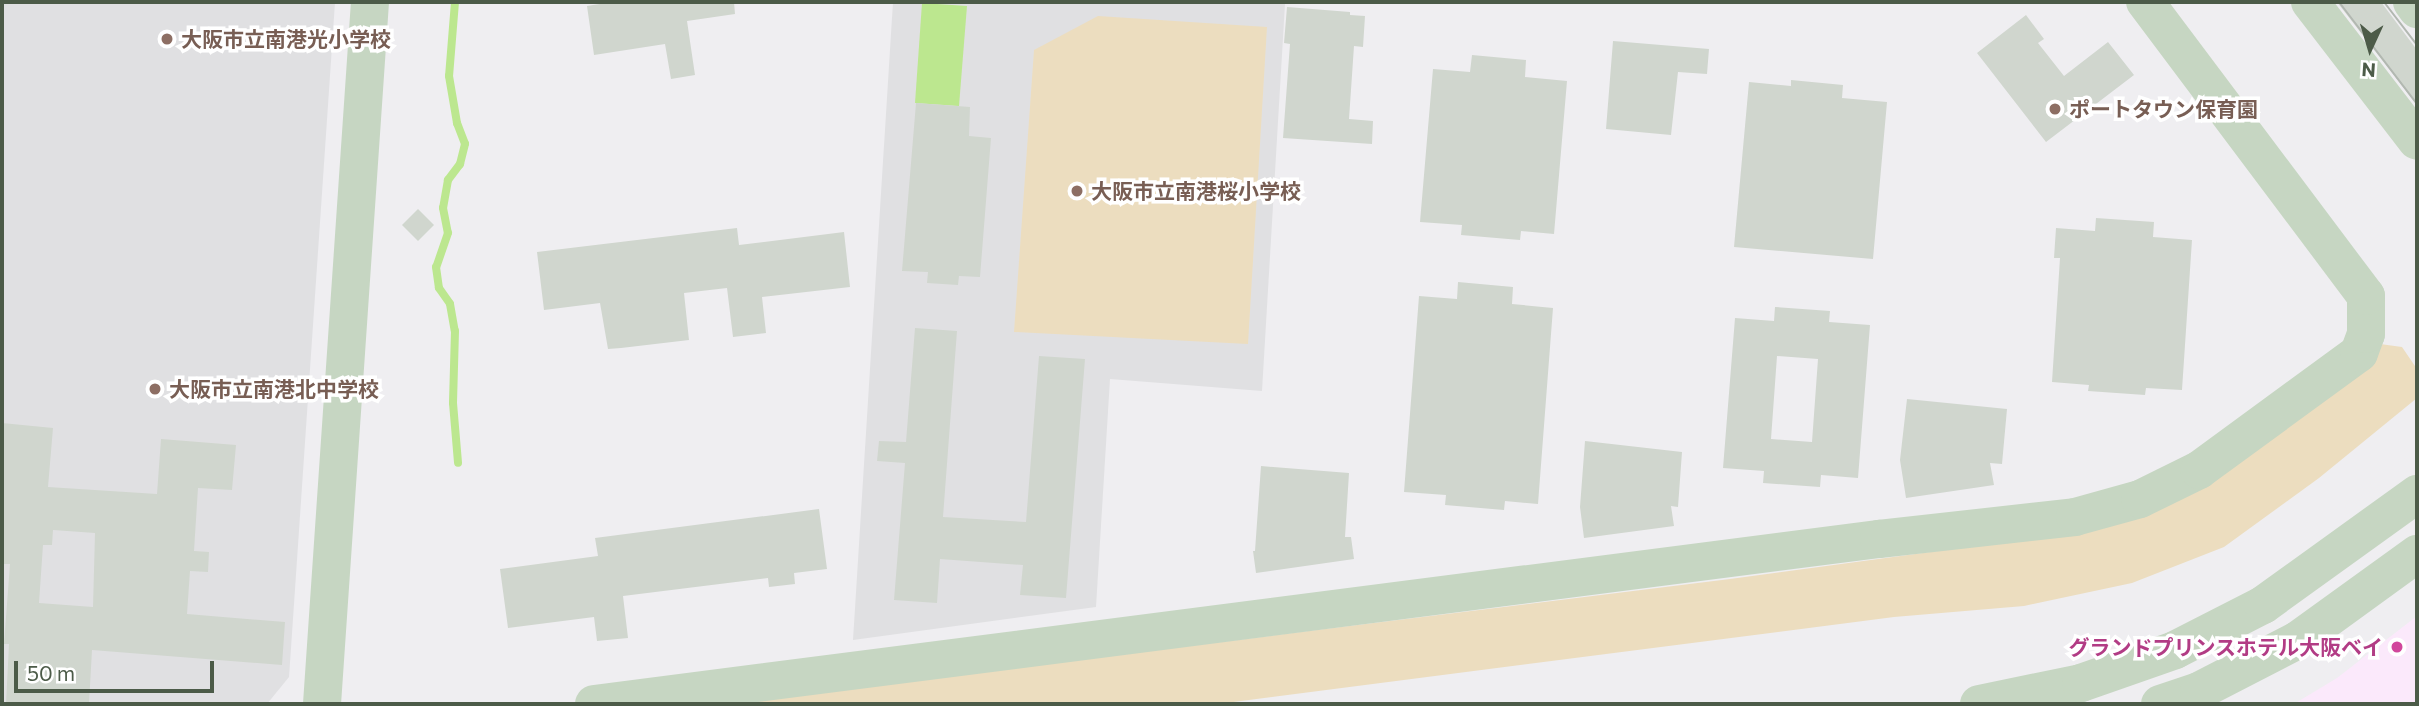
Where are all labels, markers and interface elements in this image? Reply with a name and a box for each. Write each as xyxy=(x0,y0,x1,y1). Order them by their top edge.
north arrow xyxy=(2335,14,2405,84)
place label: 大阪市立南港光小学校 xyxy=(181,26,391,52)
marker: 大阪市立南港光小学校 xyxy=(159,31,175,47)
text: N xyxy=(2361,58,2376,82)
place label: ポートタウン保育園 xyxy=(2069,96,2258,122)
marker: ポートタウン保育園 xyxy=(2047,101,2063,117)
place label: 大阪市立南港桜小学校 xyxy=(1091,178,1301,204)
marker: 大阪市立南港桜小学校 xyxy=(1069,183,1085,199)
place label: 大阪市立南港北中学校 xyxy=(169,376,379,402)
marker: 大阪市立南港北中学校 xyxy=(147,381,163,397)
place label: グランドプリンスホテル大阪ベイ xyxy=(2068,634,2383,660)
marker: グランドプリンスホテル大阪ベイ xyxy=(2389,639,2405,655)
scale bar xyxy=(18,646,217,690)
text: 50 m xyxy=(27,660,75,685)

